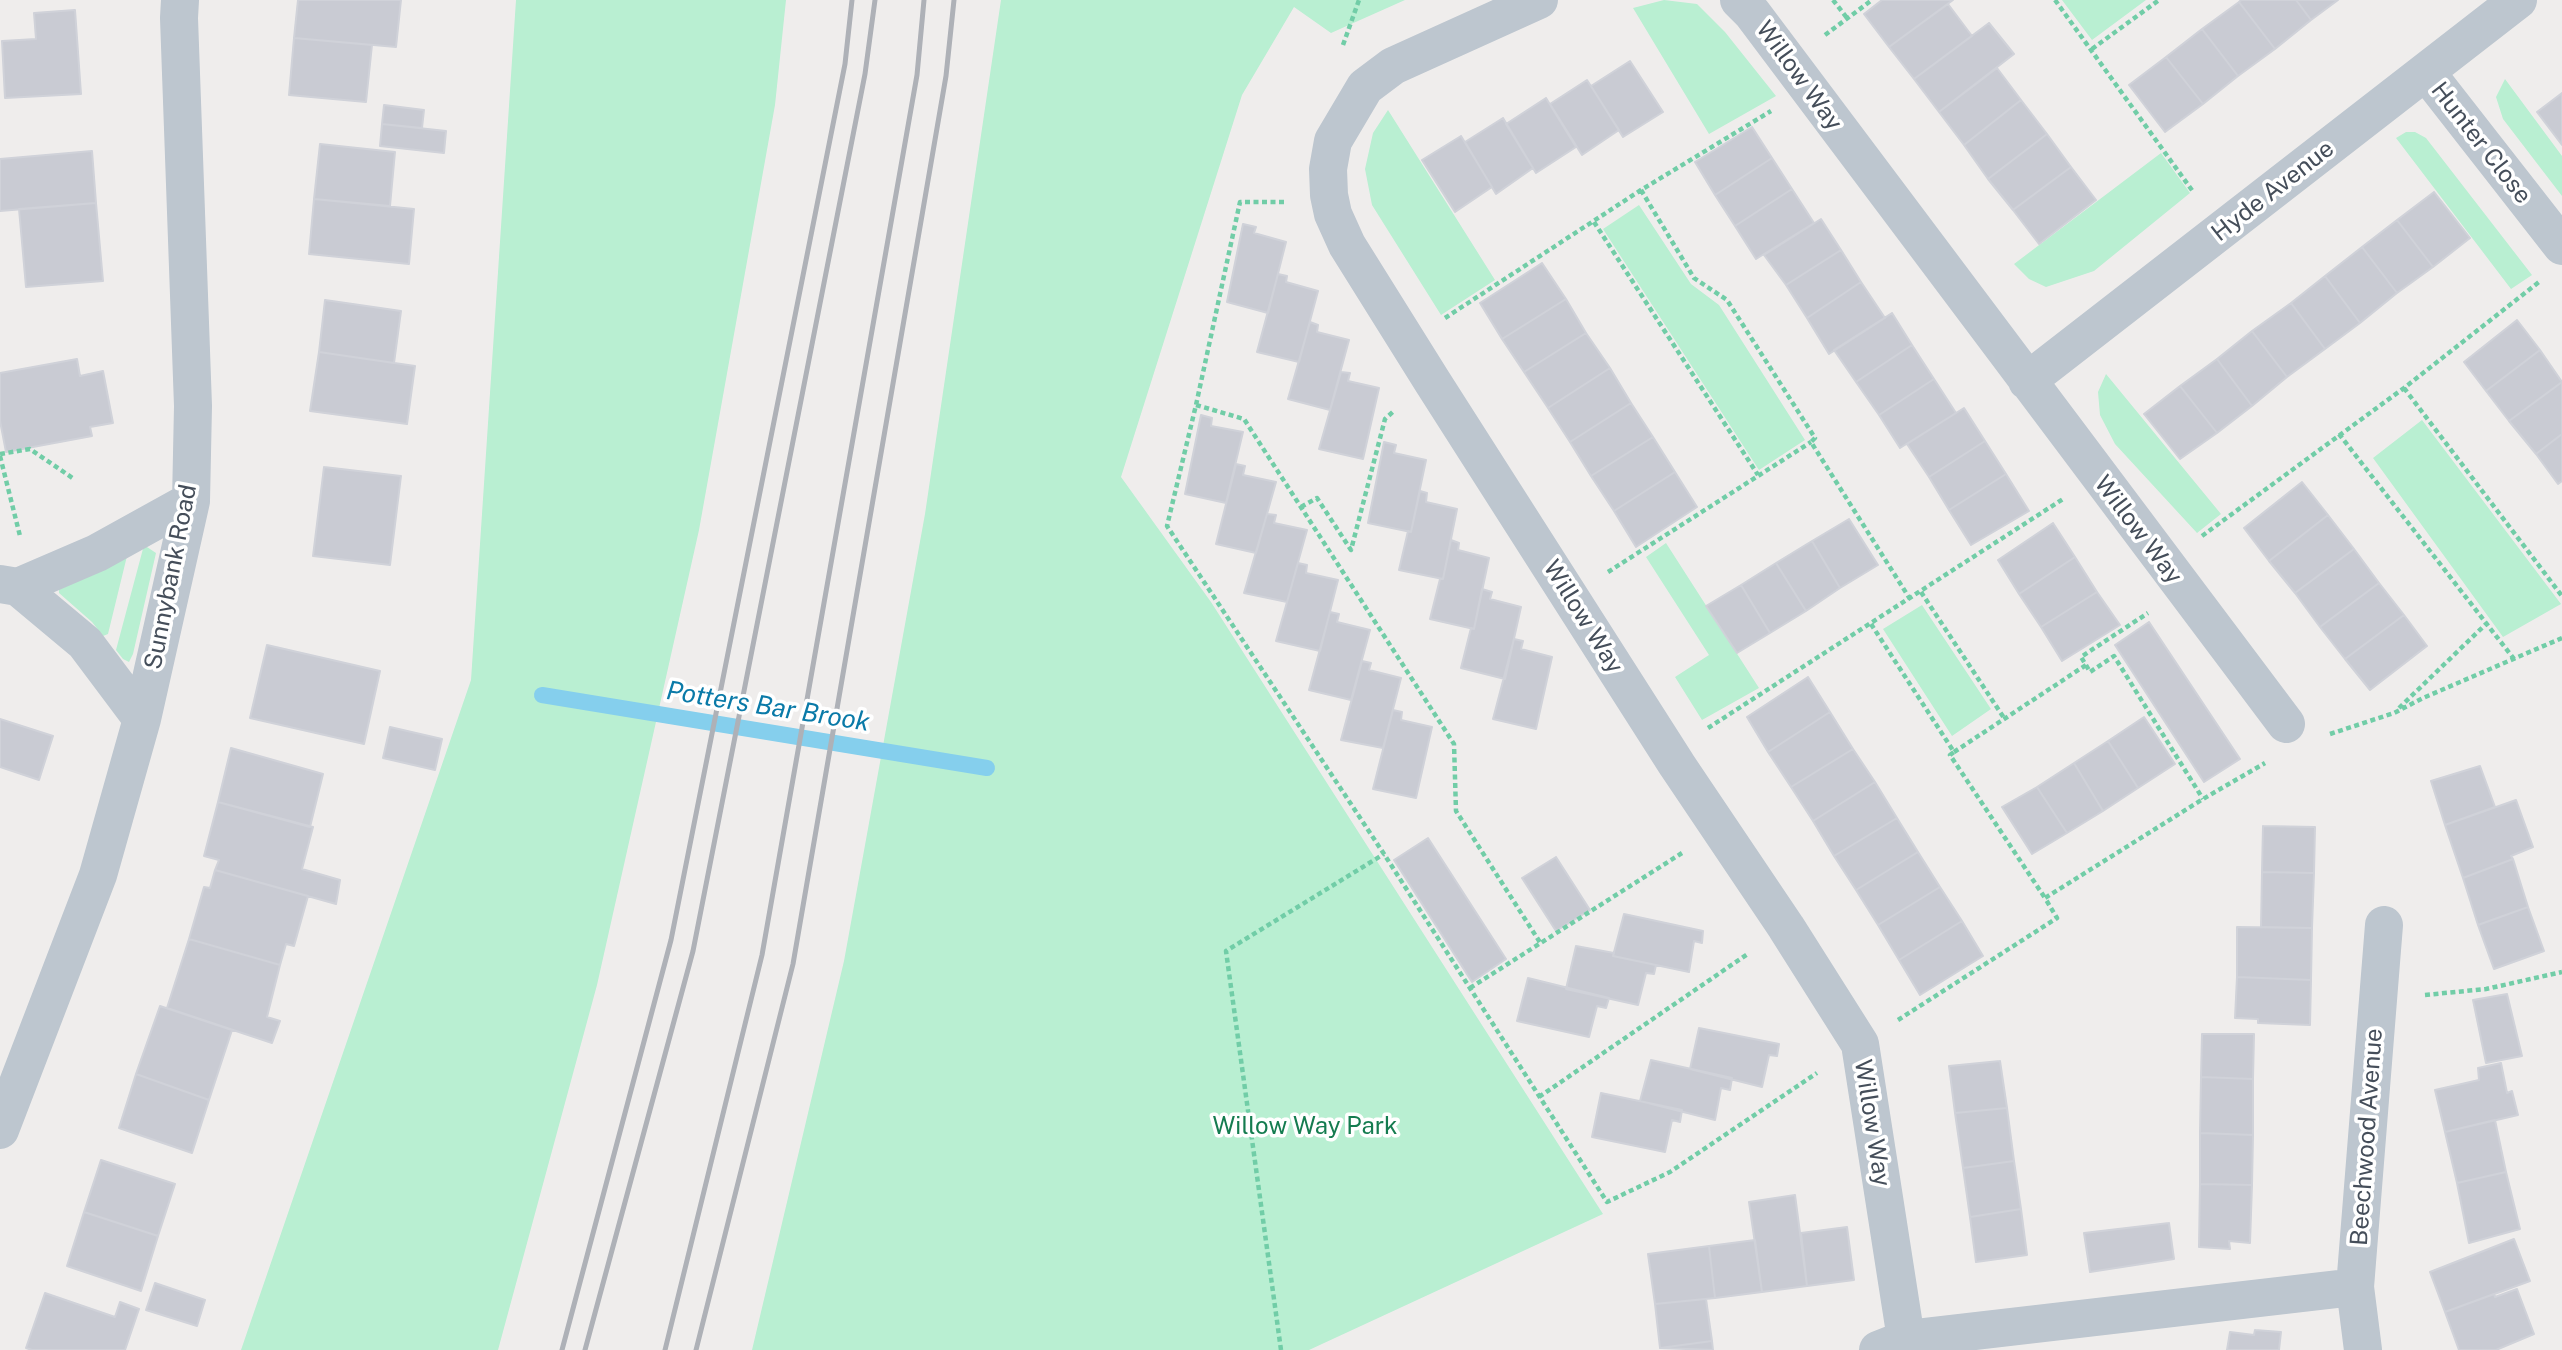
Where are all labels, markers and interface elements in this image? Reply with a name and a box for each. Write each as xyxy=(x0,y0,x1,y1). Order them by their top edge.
street label: Willow Way xyxy=(1750,16,1848,136)
street label: Hunter Close xyxy=(2425,77,2537,209)
street label: Hyde Avenue xyxy=(2206,134,2340,248)
street label: Willow Way xyxy=(2088,470,2188,590)
street label: Sunnybank Road xyxy=(139,482,203,672)
street label: Willow Way xyxy=(1537,555,1629,679)
water label: Potters Bar Brook xyxy=(664,676,872,738)
street label: Beechwood Avenue xyxy=(2345,1027,2389,1247)
street label: Willow Way xyxy=(1848,1058,1896,1188)
park label: Willow Way Park xyxy=(1212,1113,1398,1141)

